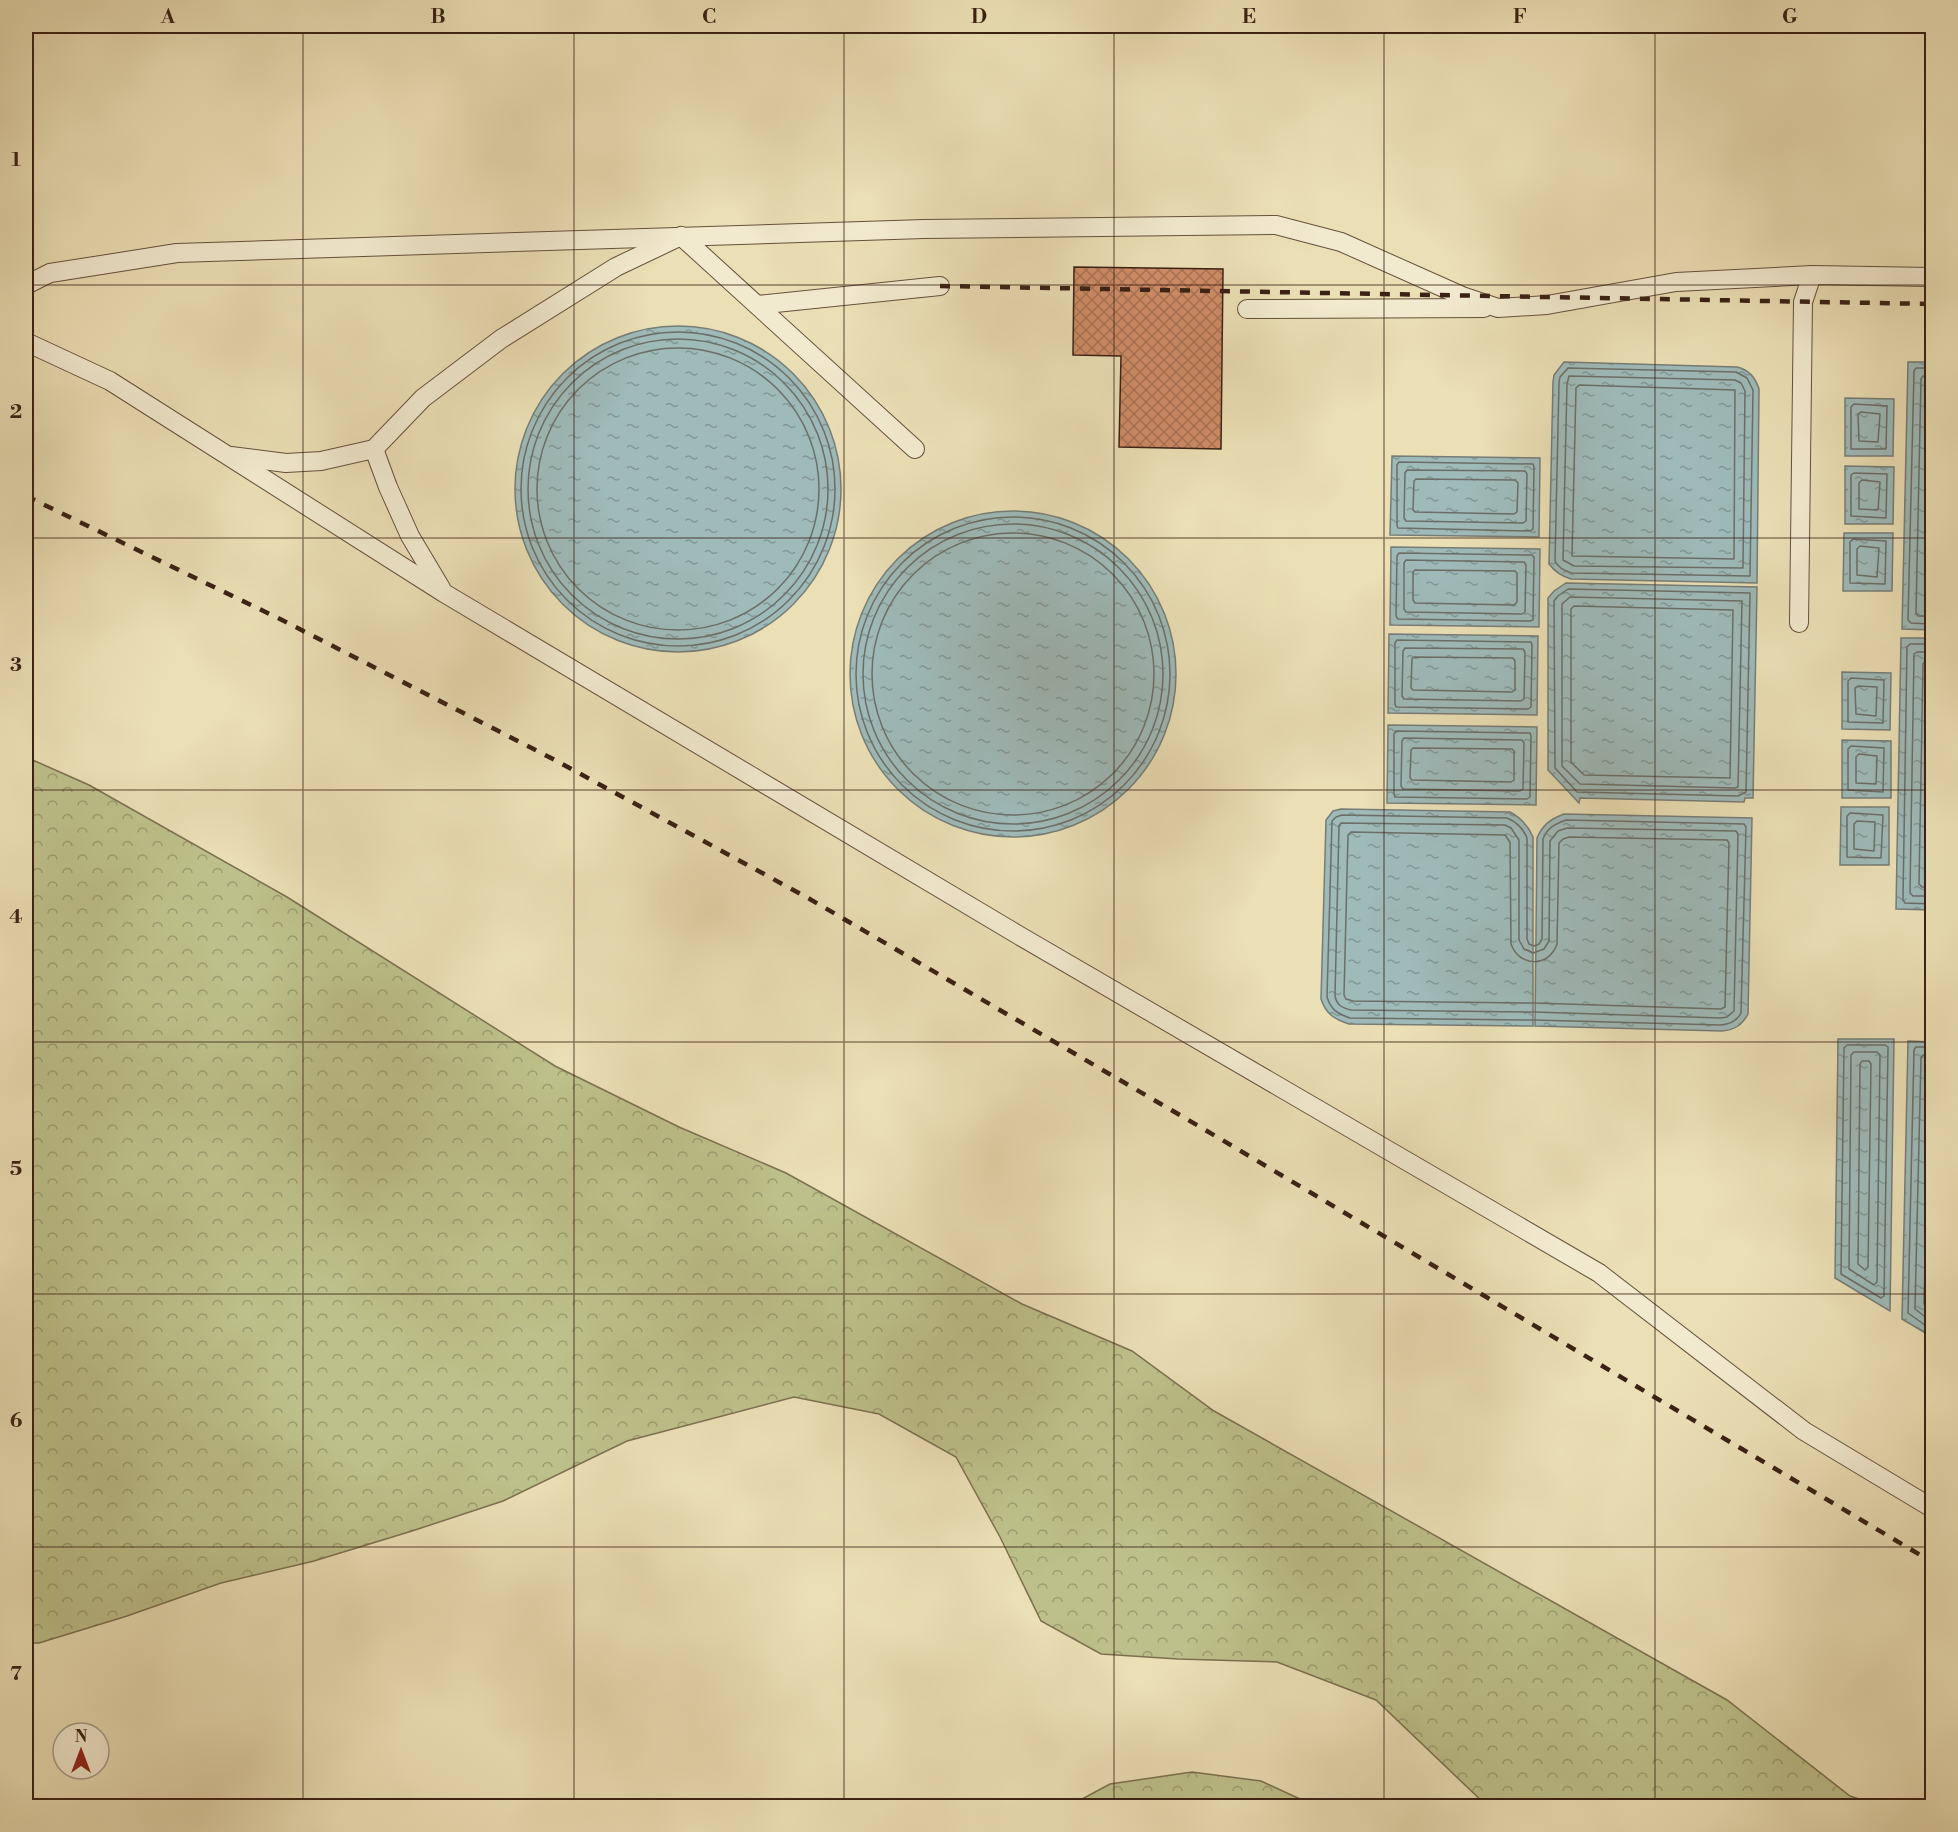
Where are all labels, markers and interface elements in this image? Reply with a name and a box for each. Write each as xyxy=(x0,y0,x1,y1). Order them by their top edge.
text: A xyxy=(160,5,176,30)
text: B xyxy=(430,5,446,30)
text: C xyxy=(702,5,716,30)
text: D xyxy=(971,5,987,30)
text: E xyxy=(1242,5,1256,30)
text: F xyxy=(1513,5,1527,30)
text: G xyxy=(1782,5,1798,30)
text: 1 xyxy=(11,148,21,173)
text: 2 xyxy=(10,400,22,425)
text: 3 xyxy=(10,653,22,678)
text: 4 xyxy=(9,905,23,930)
text: 5 xyxy=(10,1157,22,1182)
text: 6 xyxy=(10,1409,23,1434)
text: 7 xyxy=(10,1662,22,1687)
north arrow xyxy=(51,1721,111,1781)
text: N xyxy=(75,1727,88,1747)

